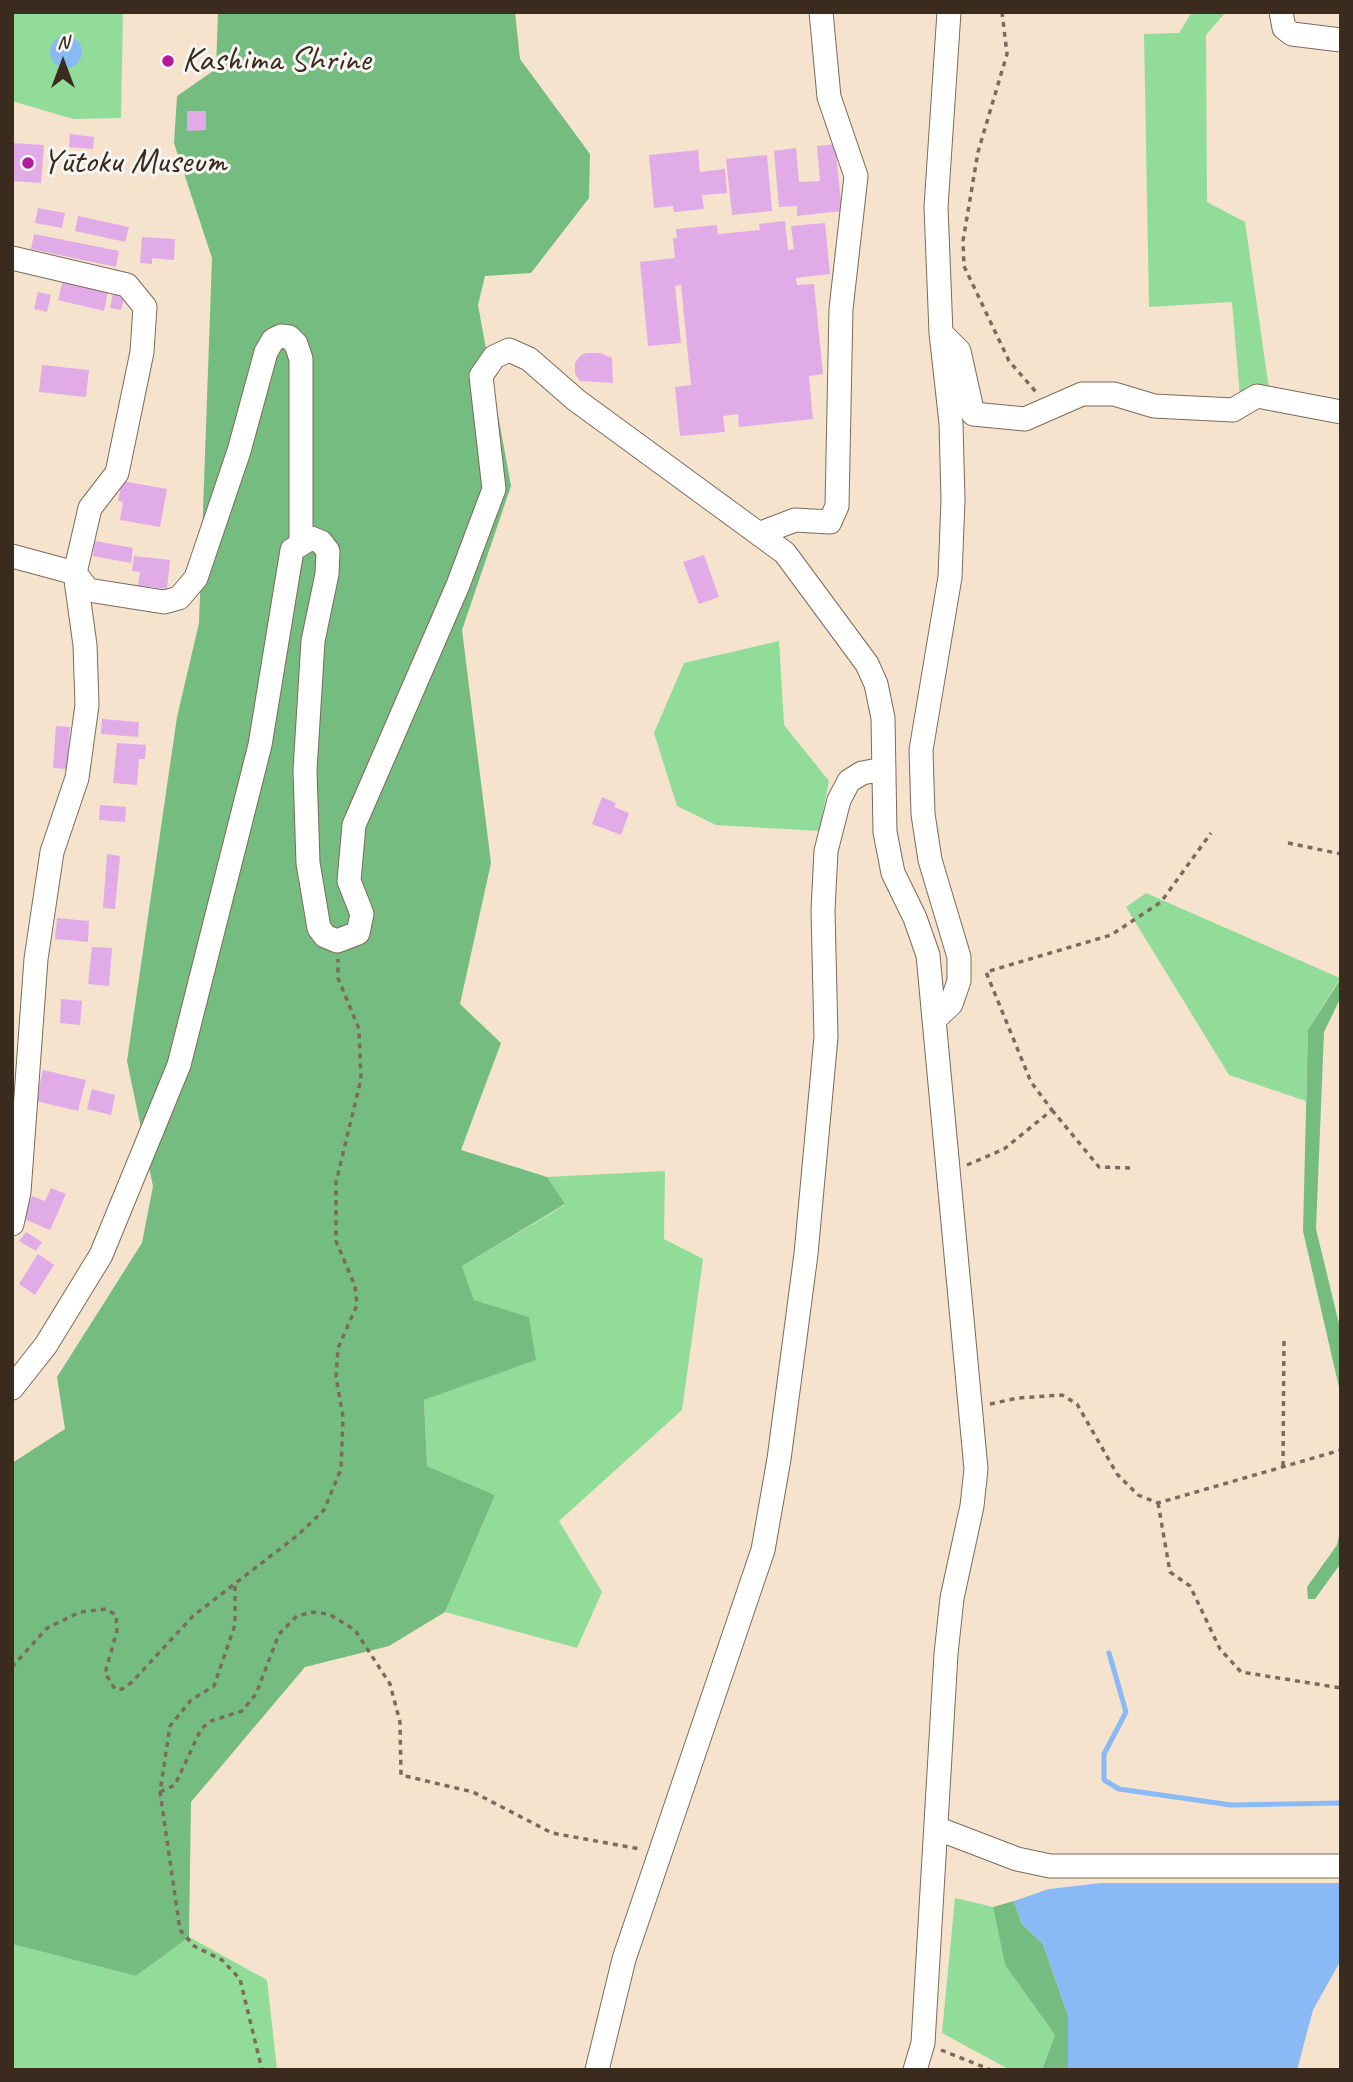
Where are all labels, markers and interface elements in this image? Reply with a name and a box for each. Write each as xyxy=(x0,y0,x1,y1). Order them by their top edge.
north arrow xyxy=(28,28,98,98)
text: N xyxy=(57,30,69,54)
place label: Kashima Shrine xyxy=(182,40,370,82)
marker: Kashima Shrine xyxy=(160,53,176,69)
place label: Yūtoku Museum xyxy=(42,142,226,184)
marker: Yūtoku Museum xyxy=(20,155,36,171)

